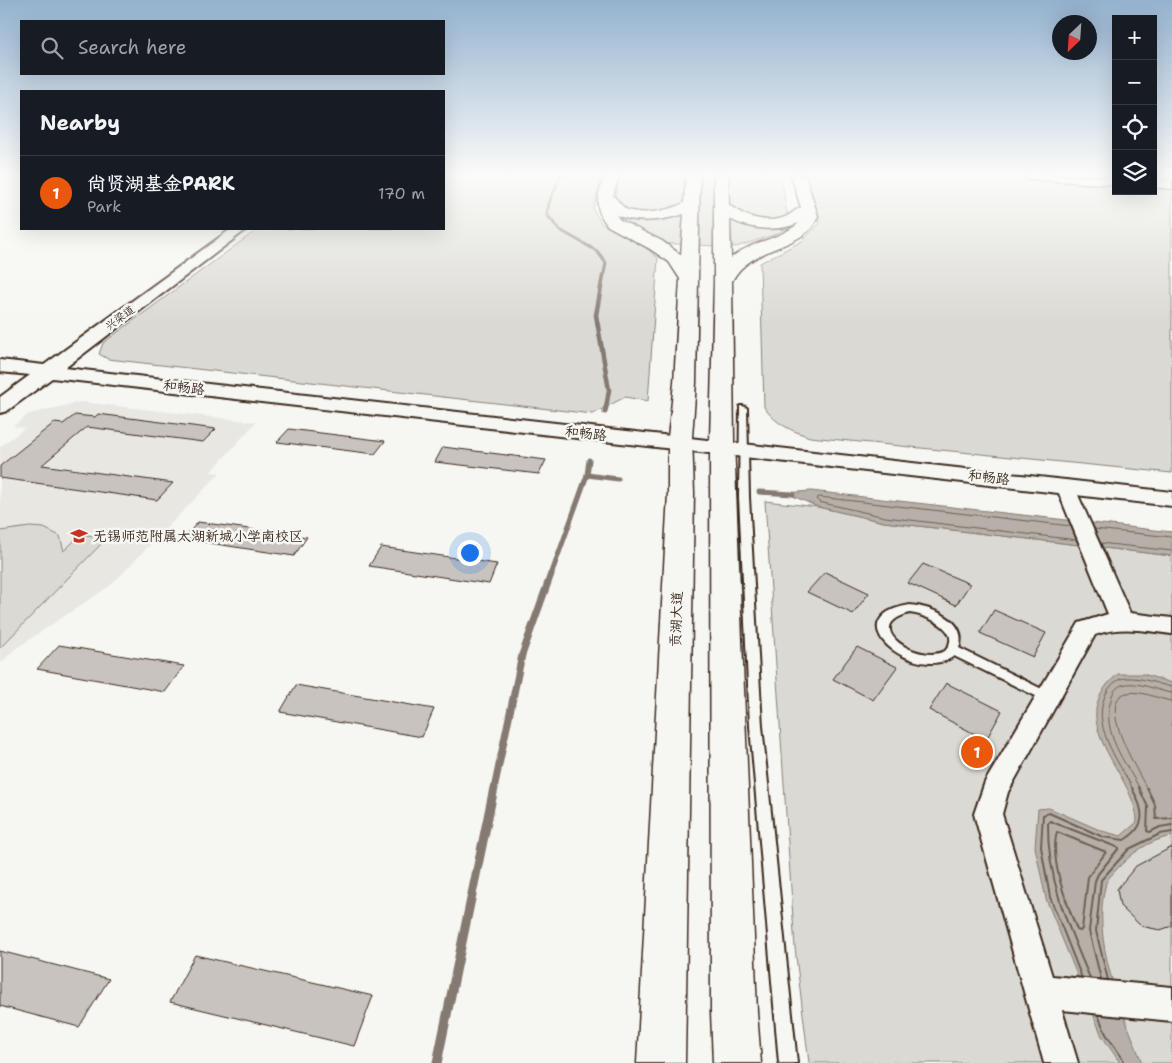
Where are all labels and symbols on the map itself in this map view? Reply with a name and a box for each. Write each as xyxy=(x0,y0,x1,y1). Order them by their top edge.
north arrow xyxy=(1052,15,1097,60)
street label: 兴梁道 xyxy=(102,302,138,334)
street label: 和畅路 xyxy=(162,376,206,398)
street label: 和畅路 xyxy=(564,422,608,444)
street label: 和畅路 xyxy=(967,466,1011,488)
school or university icon: 无锡师范附属太湖新城小学南校区 xyxy=(69,526,89,546)
place label: 无锡师范附属太湖新城小学南校区 xyxy=(93,527,303,545)
your location xyxy=(457,540,483,566)
street label: 贡湖大道 xyxy=(666,591,686,647)
pin: 1 xyxy=(961,733,993,771)

